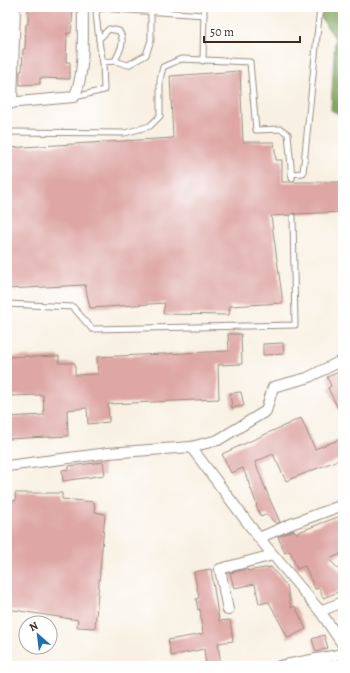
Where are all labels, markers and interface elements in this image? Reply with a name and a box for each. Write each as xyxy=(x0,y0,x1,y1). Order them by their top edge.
scale bar xyxy=(204,18,300,44)
text: 50 m xyxy=(210,24,234,40)
north arrow xyxy=(18,615,58,655)
text: N xyxy=(26,618,41,635)

